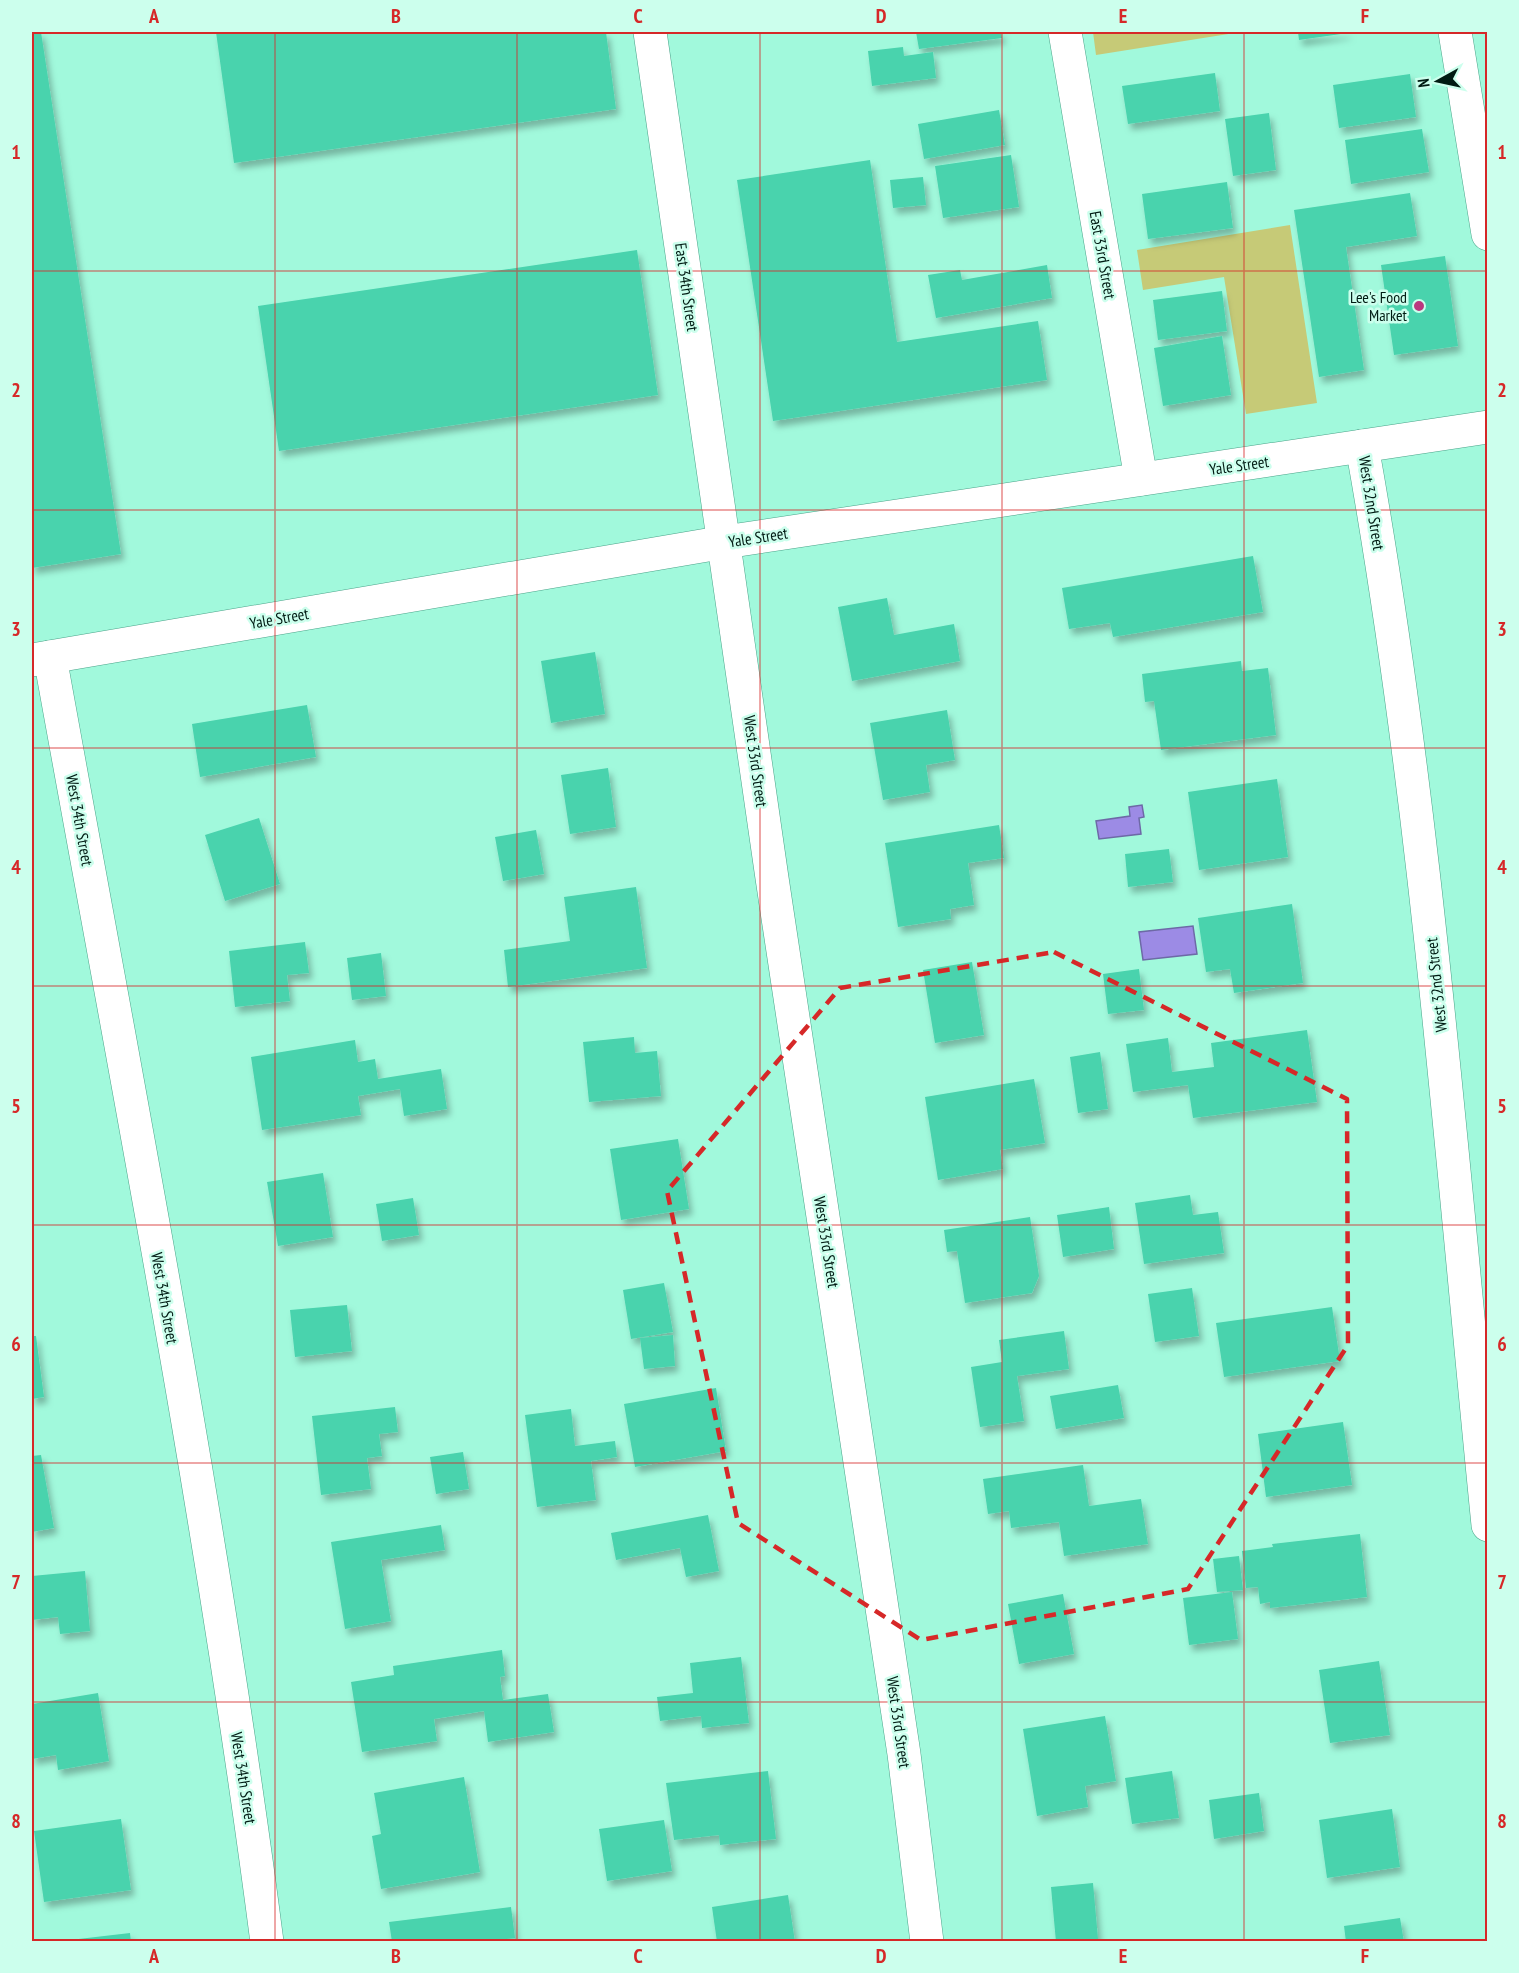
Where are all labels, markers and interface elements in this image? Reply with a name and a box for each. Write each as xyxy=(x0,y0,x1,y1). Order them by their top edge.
text: A xyxy=(148,3,160,29)
text: B xyxy=(391,3,401,29)
text: C xyxy=(633,3,643,29)
text: D xyxy=(876,3,887,29)
text: E xyxy=(1119,3,1127,29)
text: F xyxy=(1361,3,1369,29)
north arrow xyxy=(1408,51,1468,111)
text: N xyxy=(1413,77,1434,89)
text: 1 xyxy=(11,139,21,165)
text: 1 xyxy=(1497,139,1507,165)
street label: East 33rd Street xyxy=(1085,210,1121,301)
street label: East 34th Street xyxy=(671,242,703,333)
place label: Lee's Food Market xyxy=(1350,287,1408,325)
marker: Lee's Food Market xyxy=(1412,299,1426,313)
text: 2 xyxy=(11,377,21,403)
text: 2 xyxy=(1497,377,1507,403)
street label: Yale Street xyxy=(1208,451,1270,479)
street label: West 32nd Street xyxy=(1355,455,1389,552)
street label: Yale Street xyxy=(727,522,790,552)
street label: Yale Street xyxy=(248,603,311,633)
text: 3 xyxy=(11,616,21,642)
text: 3 xyxy=(1497,616,1507,642)
street label: West 33rd Street xyxy=(740,714,772,809)
street label: West 34th Street xyxy=(62,773,98,868)
text: 4 xyxy=(11,854,21,880)
text: 4 xyxy=(1497,854,1507,880)
street label: West 32nd Street xyxy=(1421,936,1451,1033)
text: 5 xyxy=(11,1093,21,1119)
text: 5 xyxy=(1497,1093,1507,1119)
street label: West 33rd Street xyxy=(810,1195,844,1290)
street label: West 34th Street xyxy=(147,1251,183,1346)
text: 6 xyxy=(11,1331,21,1357)
text: 6 xyxy=(1497,1331,1507,1357)
text: 7 xyxy=(11,1569,21,1595)
text: 7 xyxy=(1497,1569,1507,1595)
street label: West 33rd Street xyxy=(883,1675,915,1770)
street label: West 34th Street xyxy=(227,1731,261,1826)
text: 8 xyxy=(11,1808,21,1834)
text: 8 xyxy=(1497,1808,1507,1834)
text: A xyxy=(148,1943,160,1969)
text: B xyxy=(391,1943,401,1969)
text: C xyxy=(633,1943,643,1969)
text: D xyxy=(876,1943,887,1969)
text: E xyxy=(1119,1943,1127,1969)
text: F xyxy=(1361,1943,1369,1969)

